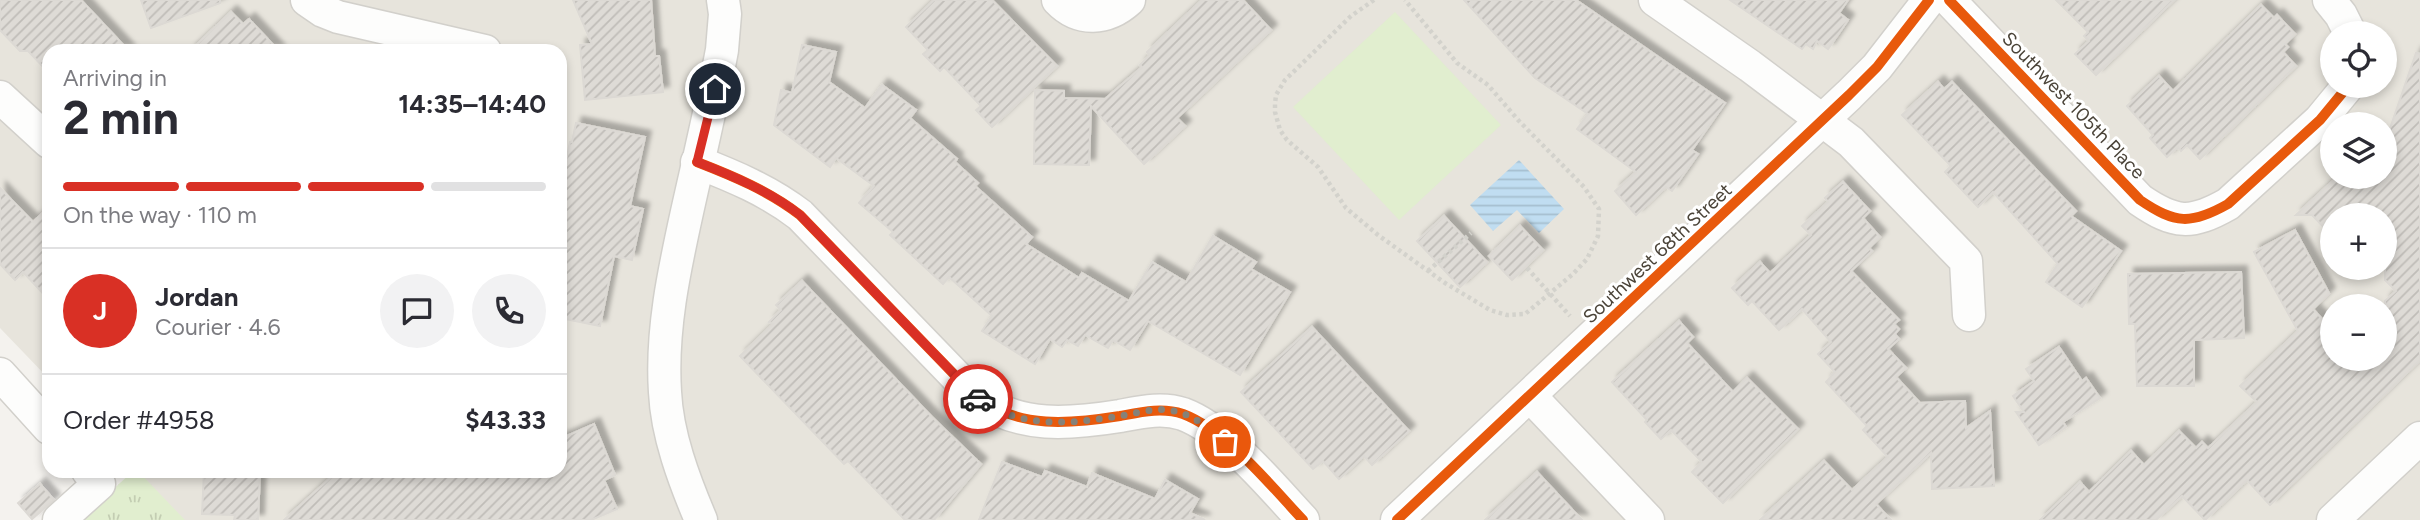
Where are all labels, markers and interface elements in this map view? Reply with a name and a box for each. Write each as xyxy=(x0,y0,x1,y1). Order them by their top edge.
map controls xyxy=(2320,21,2397,371)
button: locate xyxy=(2320,21,2397,98)
street label: Southwest 105th Place xyxy=(1997,27,2150,184)
pin xyxy=(685,59,745,119)
text: Arriving in xyxy=(63,64,167,92)
icon: home xyxy=(696,70,734,108)
text: 14:35–14:40 xyxy=(398,88,546,120)
text: 2 min xyxy=(63,90,179,146)
button: layers xyxy=(2320,112,2397,189)
street label: Southwest 68th Street xyxy=(1578,179,1736,328)
text: On the way · 110 m xyxy=(63,201,257,229)
button: + xyxy=(2320,203,2397,280)
button: chat xyxy=(380,274,454,348)
button: phone xyxy=(472,274,546,348)
text: Jordan xyxy=(155,281,238,313)
button: − xyxy=(2320,294,2397,371)
text: J xyxy=(93,295,107,327)
text: Courier · 4.6 xyxy=(155,313,281,341)
courier xyxy=(943,364,1013,434)
icon: car xyxy=(959,380,997,418)
text: Order #4958 xyxy=(63,404,215,436)
text: $43.33 xyxy=(465,404,546,436)
pin xyxy=(1195,412,1255,472)
icon: bag xyxy=(1206,423,1244,461)

